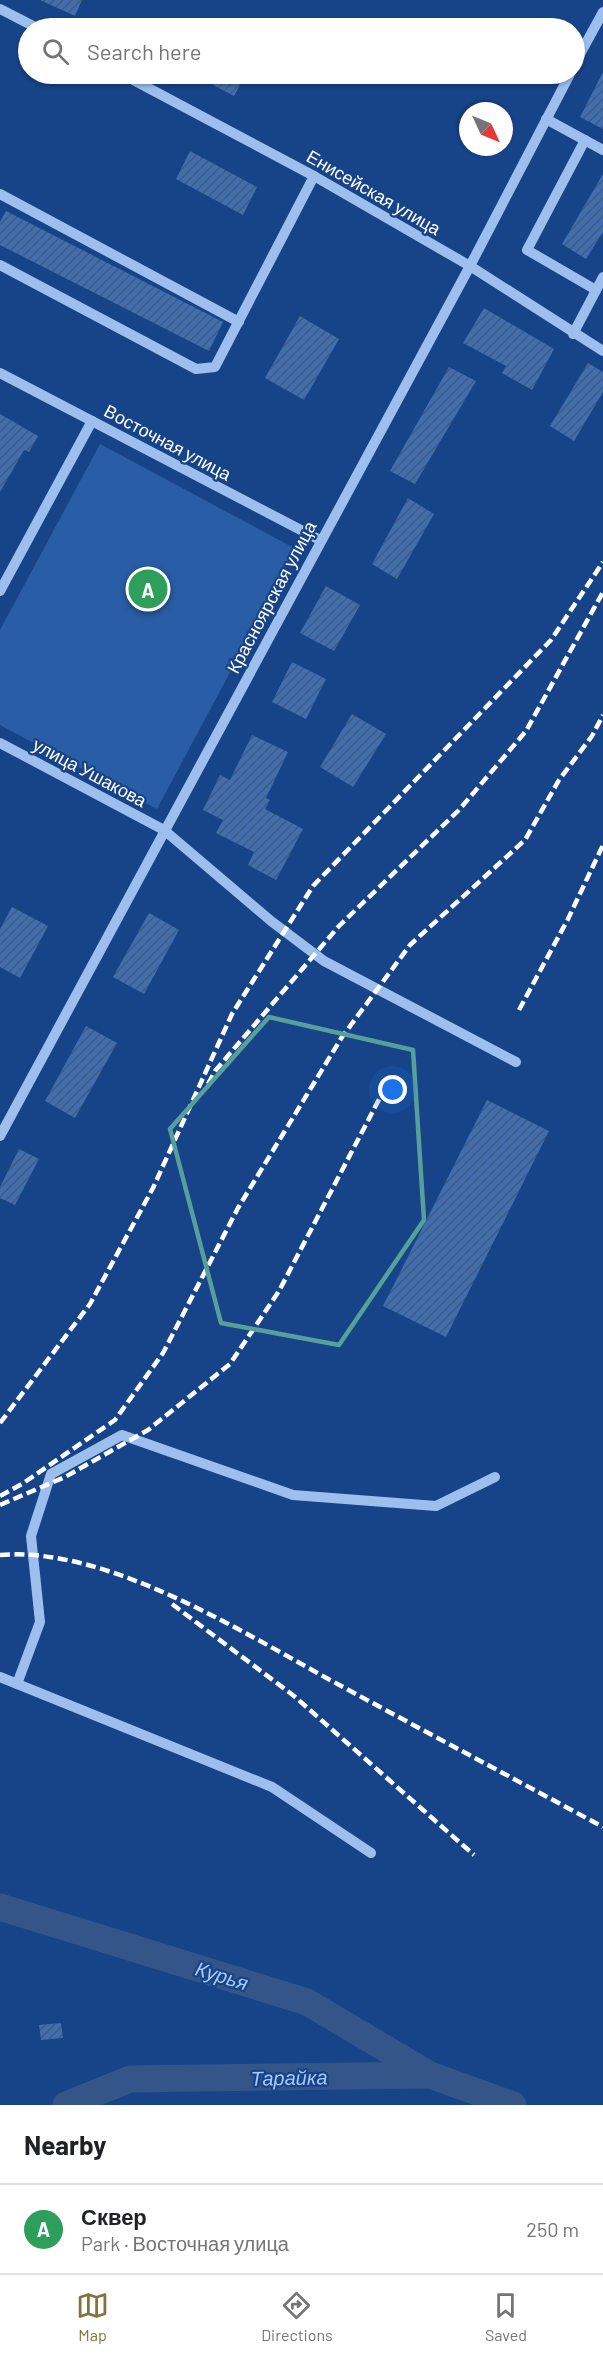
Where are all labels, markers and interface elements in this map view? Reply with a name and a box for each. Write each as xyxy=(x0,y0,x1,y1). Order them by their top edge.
search box xyxy=(18,18,585,84)
icon: search xyxy=(39,35,72,68)
text: Search here xyxy=(87,38,201,64)
north arrow xyxy=(459,102,513,156)
street label: Енисейская улица xyxy=(303,145,446,240)
street label: Восточная улица xyxy=(101,399,236,485)
street label: Красноярская улица xyxy=(222,516,321,677)
pin: A xyxy=(128,566,168,612)
street label: улица Ушакова xyxy=(29,733,151,812)
your location xyxy=(378,1075,407,1104)
water label: Курья xyxy=(193,1956,252,1994)
water label: Тарайка xyxy=(250,2064,328,2090)
text: Nearby xyxy=(24,2129,106,2160)
text: Сквер xyxy=(81,2203,147,2229)
text: A xyxy=(37,2217,50,2241)
text: 250 m xyxy=(526,2217,579,2241)
text: Park · Восточная улица xyxy=(81,2231,289,2255)
tab: Map xyxy=(76,2289,109,2344)
tab: Directions xyxy=(261,2289,333,2344)
tab: Saved xyxy=(485,2289,527,2344)

